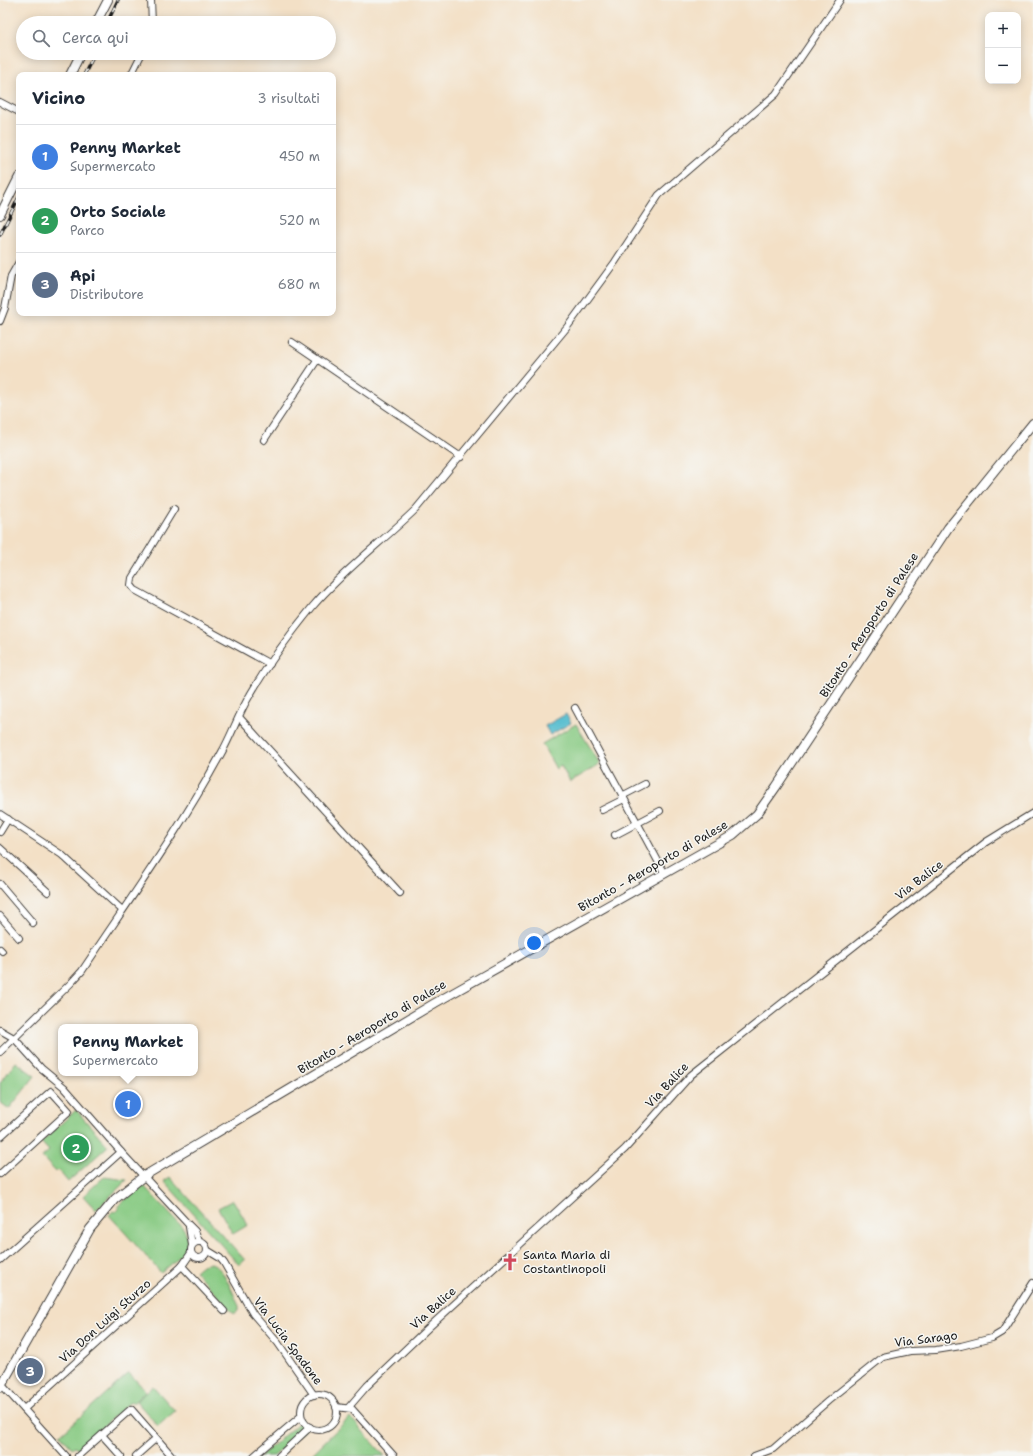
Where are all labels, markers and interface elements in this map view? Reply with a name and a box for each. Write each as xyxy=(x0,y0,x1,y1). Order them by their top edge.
map controls xyxy=(985,12,1021,84)
button: + xyxy=(985,12,1021,48)
search box xyxy=(16,16,336,60)
icon: search xyxy=(30,27,52,49)
text: Cerca qui xyxy=(62,28,129,48)
button: − xyxy=(985,48,1021,84)
text: Vicino xyxy=(32,87,85,109)
text: 3 risultati xyxy=(257,90,320,107)
text: Penny Market xyxy=(70,138,181,158)
text: 1 xyxy=(42,148,48,165)
text: 450 m xyxy=(279,148,320,165)
text: Supermercato xyxy=(70,158,156,175)
text: Orto Sociale xyxy=(70,202,166,222)
text: 2 xyxy=(40,212,50,229)
text: 520 m xyxy=(279,212,320,229)
text: Parco xyxy=(70,222,104,239)
text: Api xyxy=(70,266,95,286)
text: 3 xyxy=(40,276,50,293)
text: 680 m xyxy=(278,276,320,293)
text: Distributore xyxy=(70,286,144,303)
street label: Bitonto - Aeroporto di Palese xyxy=(816,549,922,701)
street label: Bitonto - Aeroporto di Palese xyxy=(575,816,731,916)
street label: Via Balice xyxy=(892,856,946,904)
your location xyxy=(524,933,544,953)
street label: Bitonto - Aeroporto di Palese xyxy=(295,976,449,1078)
popup xyxy=(58,1024,198,1076)
text: Penny Market xyxy=(73,1032,183,1052)
text: Supermercato xyxy=(73,1052,158,1069)
street label: Via Balice xyxy=(642,1059,692,1111)
pin: 1 xyxy=(115,1089,141,1119)
pin: 2 xyxy=(63,1133,89,1163)
place label: Santa Maria di Costantinopoli xyxy=(523,1247,610,1277)
church icon: Santa Maria di Costantinopoli xyxy=(500,1252,520,1272)
street label: Via Don Luigi Sturzo xyxy=(56,1276,154,1366)
street label: Via Balice xyxy=(407,1283,460,1333)
street label: Via Lucia Spadone xyxy=(250,1294,326,1388)
street label: Via Sarago xyxy=(894,1327,958,1351)
pin: 3 xyxy=(17,1356,43,1386)

